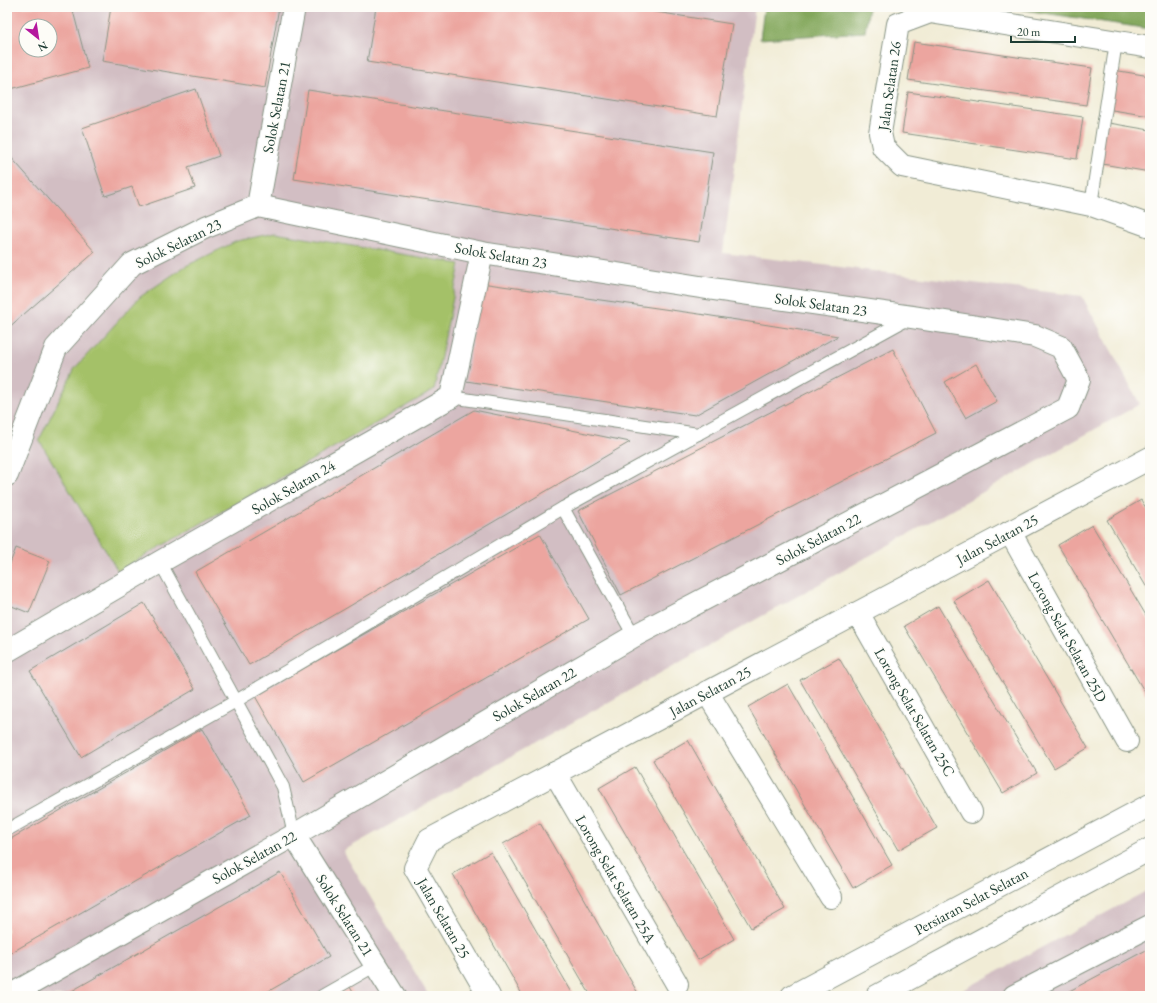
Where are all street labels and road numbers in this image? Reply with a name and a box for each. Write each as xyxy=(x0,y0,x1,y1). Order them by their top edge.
street label: Jalan Selatan 26 xyxy=(873,40,905,134)
street label: Solok Selatan 21 xyxy=(258,59,294,155)
street label: Solok Selatan 23 xyxy=(132,214,224,272)
street label: Solok Selatan 23 xyxy=(453,238,549,272)
street label: Solok Selatan 23 xyxy=(773,288,869,320)
street label: Solok Selatan 24 xyxy=(248,455,339,519)
street label: Solok Selatan 22 xyxy=(772,508,864,569)
street label: Jalan Selatan 25 xyxy=(951,509,1041,569)
street label: Lorong Selat Selatan 25D xyxy=(1024,569,1112,705)
street label: Lorong Selat Selatan 25C xyxy=(870,644,960,780)
street label: Jalan Selatan 25 xyxy=(664,661,754,721)
street label: Solok Selatan 22 xyxy=(489,662,580,726)
street label: Lorong Selat Selatan 25A xyxy=(572,811,661,947)
street label: Solok Selatan 22 xyxy=(209,826,300,888)
street label: Persiaran Selat Selatan xyxy=(911,863,1031,939)
street label: Solok Selatan 21 xyxy=(312,870,378,960)
street label: Jalan Selatan 25 xyxy=(412,873,475,962)

